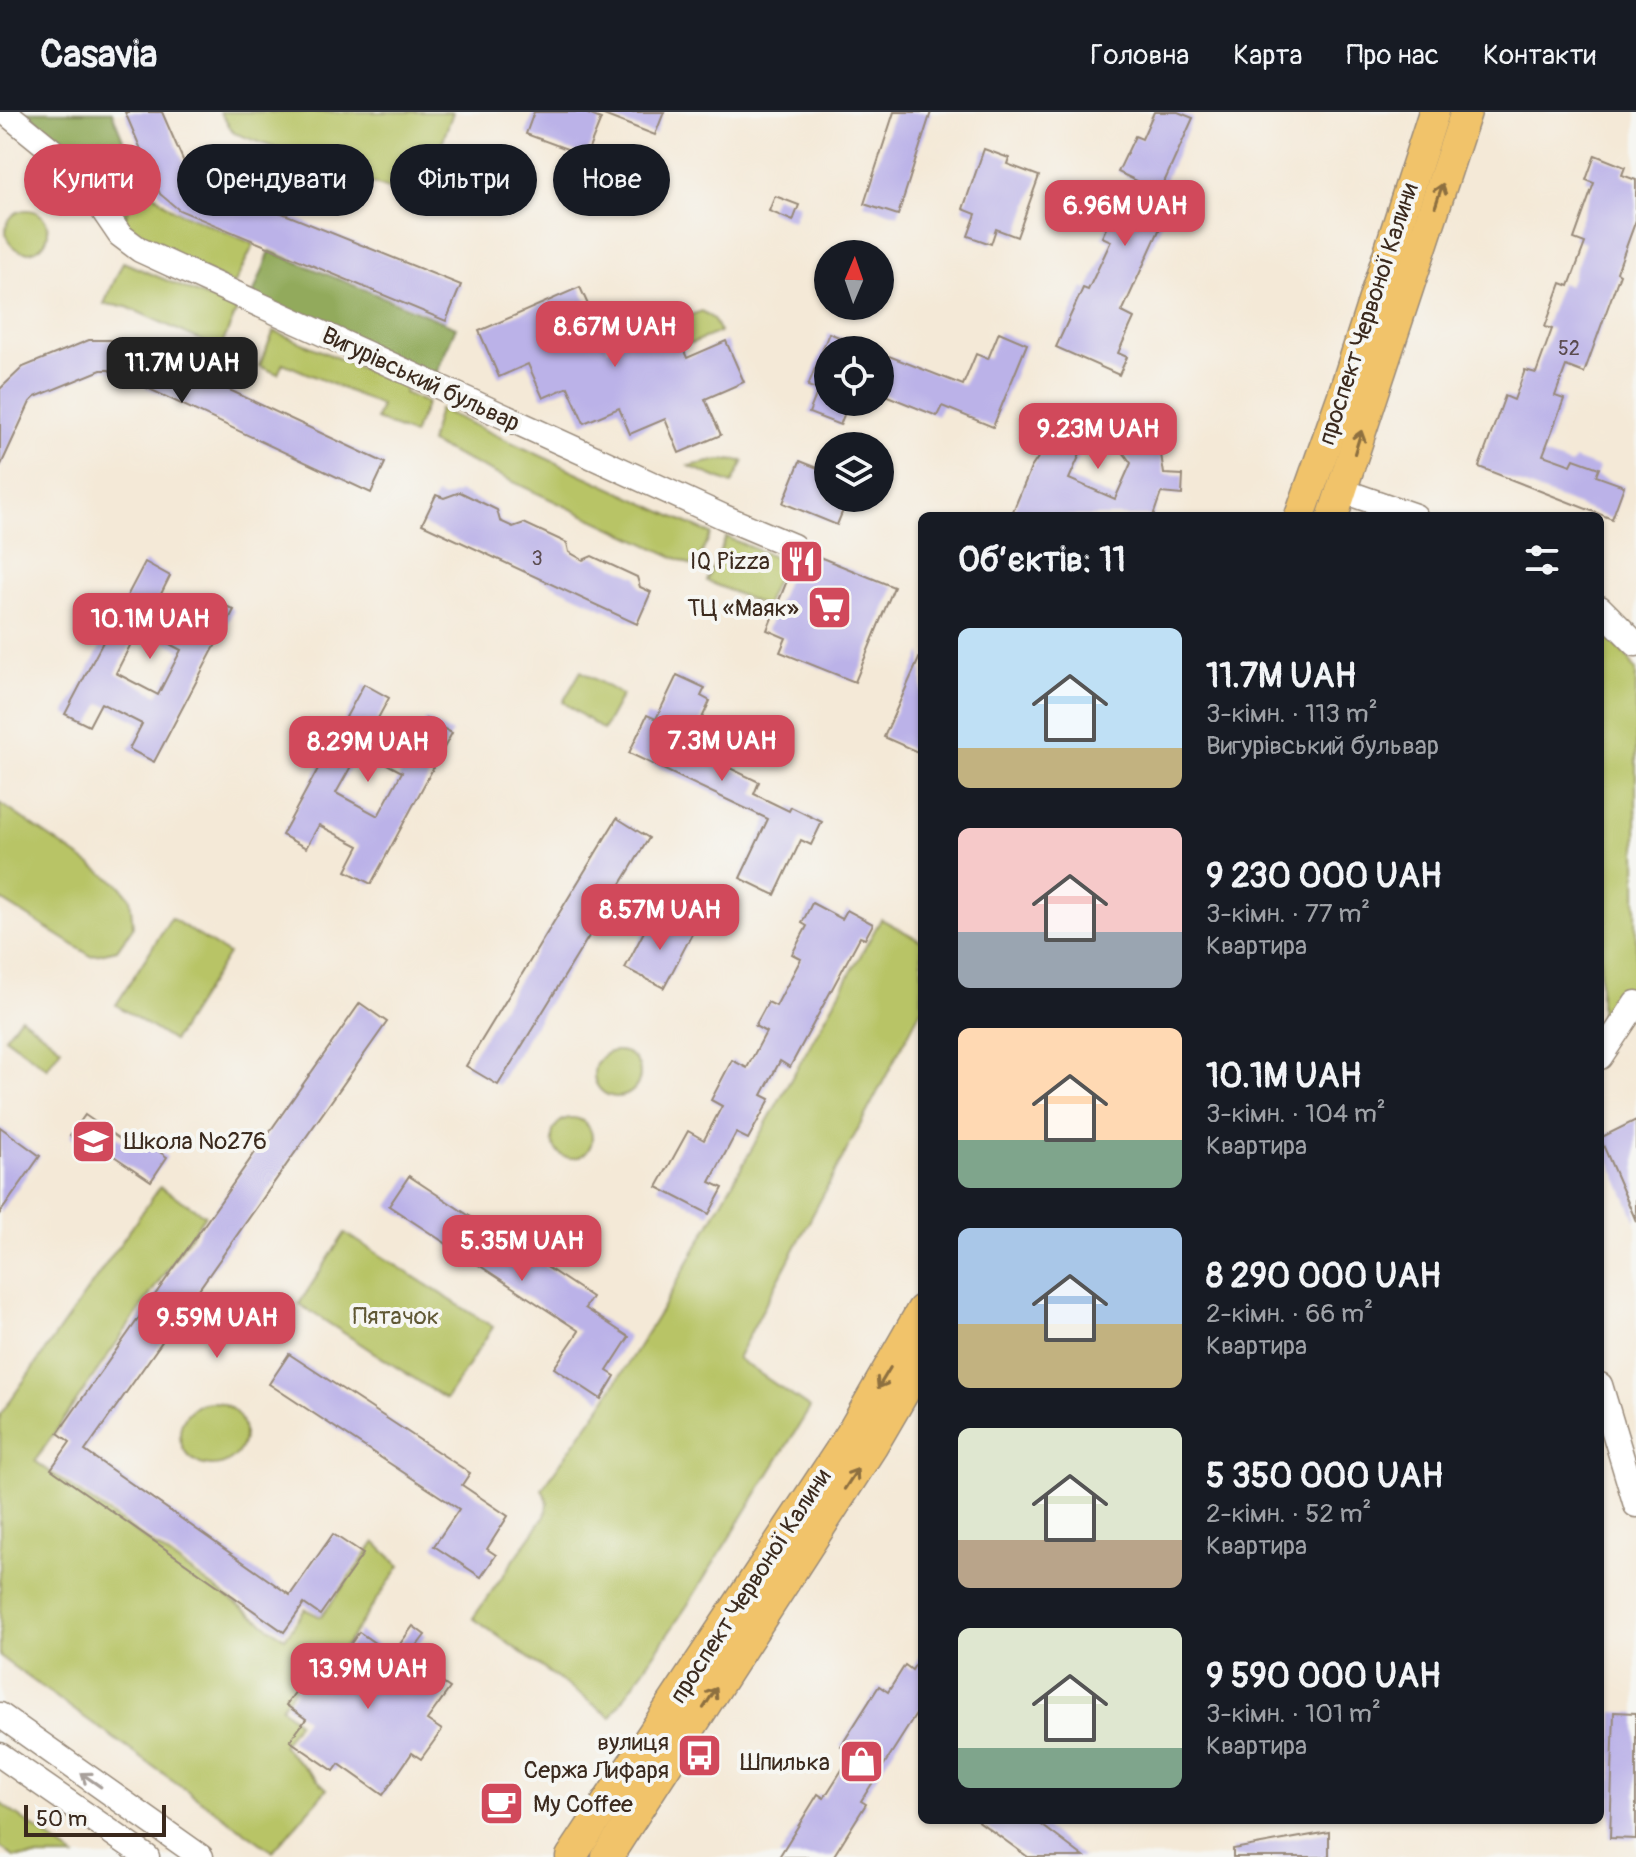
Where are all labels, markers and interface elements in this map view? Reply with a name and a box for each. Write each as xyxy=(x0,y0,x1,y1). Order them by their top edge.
text: Casavia xyxy=(40,31,157,79)
text: Головна xyxy=(1090,38,1189,73)
text: Карта xyxy=(1233,38,1303,73)
text: Про нас xyxy=(1347,38,1439,73)
text: Контакти xyxy=(1483,38,1596,73)
chip: Купити xyxy=(24,144,161,216)
chip: Орендувати xyxy=(177,144,374,216)
chip: Фільтри xyxy=(390,144,537,216)
chip: Нове xyxy=(553,144,670,216)
street label: проспект Червоної Калини xyxy=(1312,179,1425,449)
pin: 6.96M UAH xyxy=(1033,180,1217,248)
one-way arrow xyxy=(1432,183,1447,208)
text: 6.96M UAH xyxy=(1063,190,1187,222)
north arrow xyxy=(814,240,894,320)
map controls xyxy=(814,240,894,512)
pin: 8.67M UAH xyxy=(523,301,707,369)
text: 8.67M UAH xyxy=(554,311,676,343)
street label: Вигурівський бульвар xyxy=(317,321,524,438)
button: locate xyxy=(814,336,894,416)
house number: 52 xyxy=(1558,336,1580,361)
pin: 11.7M UAH xyxy=(90,337,274,405)
text: 11.7M UAH xyxy=(125,347,239,379)
pin: 9.23M UAH xyxy=(1006,403,1190,471)
text: 9.23M UAH xyxy=(1037,413,1159,445)
one-way arrow xyxy=(1351,430,1366,456)
button: layers xyxy=(814,432,894,512)
restaurant icon: IQ Pizza xyxy=(777,537,825,585)
icon: filters xyxy=(1520,538,1564,582)
text: Об’єктів: 11 xyxy=(958,539,1126,582)
house number: 3 xyxy=(531,546,543,571)
place label: IQ Pizza xyxy=(690,547,770,576)
supermarket icon: ТЦ «Маяк» xyxy=(806,584,854,632)
pin: 10.1M UAH xyxy=(58,593,242,661)
place label: ТЦ «Маяк» xyxy=(687,594,799,623)
text: 10.1M UAH xyxy=(91,603,209,635)
text: 11.7M UAH xyxy=(1206,655,1356,698)
icon: home xyxy=(1022,660,1118,756)
text: 3-кімн. · 113 m² xyxy=(1206,698,1378,730)
pin: 7.3M UAH xyxy=(639,715,805,783)
pin: 8.29M UAH xyxy=(276,716,460,784)
text: 7.3M UAH xyxy=(668,725,776,757)
text: 8.29M UAH xyxy=(307,726,429,758)
text: Вигурівський бульвар xyxy=(1206,730,1439,762)
text: 9 230 000 UAH xyxy=(1206,855,1442,898)
icon: home xyxy=(1022,860,1118,956)
pin: 8.57M UAH xyxy=(568,884,752,952)
text: 8.57M UAH xyxy=(599,894,721,926)
text: 3-кімн. · 77 m² xyxy=(1206,898,1370,930)
text: Квартира xyxy=(1206,930,1307,962)
text: 10.1M UAH xyxy=(1206,1055,1361,1098)
icon: home xyxy=(1022,1060,1118,1156)
text: 3-кімн. · 104 m² xyxy=(1206,1098,1386,1130)
school or university icon: Школа №276 xyxy=(69,1117,117,1165)
place label: Школа №276 xyxy=(124,1127,267,1156)
text: Квартира xyxy=(1206,1130,1307,1162)
pin: 5.35M UAH xyxy=(430,1215,614,1283)
text: 5.35M UAH xyxy=(460,1225,584,1257)
text: 8 290 000 UAH xyxy=(1206,1255,1441,1298)
icon: home xyxy=(1022,1260,1118,1356)
pin: 9.59M UAH xyxy=(125,1292,309,1360)
text: 2-кімн. · 66 m² xyxy=(1206,1298,1373,1330)
text: 9.59M UAH xyxy=(156,1302,278,1334)
park label: Пятачок xyxy=(353,1302,439,1331)
text: Квартира xyxy=(1206,1330,1307,1362)
one-way arrow xyxy=(875,1366,891,1389)
text: 5 350 000 UAH xyxy=(1206,1455,1443,1498)
icon: home xyxy=(1022,1460,1118,1556)
street label: проспект Червоної Калини xyxy=(664,1463,837,1709)
one-way arrow xyxy=(844,1468,860,1491)
text: 2-кімн. · 52 m² xyxy=(1206,1498,1371,1530)
text: Квартира xyxy=(1206,1530,1307,1562)
pin: 13.9M UAH xyxy=(276,1643,460,1711)
text: 13.9M UAH xyxy=(309,1653,427,1685)
text: 9 590 000 UAH xyxy=(1206,1655,1441,1698)
icon: home xyxy=(1022,1660,1118,1756)
one-way arrow xyxy=(702,1687,719,1709)
text: 3-кімн. · 101 m² xyxy=(1206,1698,1381,1730)
place label: вулиця Сержа Лифаря xyxy=(524,1728,669,1785)
text: Квартира xyxy=(1206,1730,1307,1762)
bus stop icon: вулиця Сержа Лифаря xyxy=(676,1732,724,1780)
shop icon: Шпилька xyxy=(837,1738,885,1786)
place label: Шпилька xyxy=(740,1748,830,1777)
one-way arrow xyxy=(81,1771,103,1788)
cafe icon: My Coffee xyxy=(478,1780,526,1828)
place label: My Coffee xyxy=(533,1790,633,1819)
scale bar xyxy=(24,1801,166,1837)
text: 50 m xyxy=(36,1805,87,1833)

